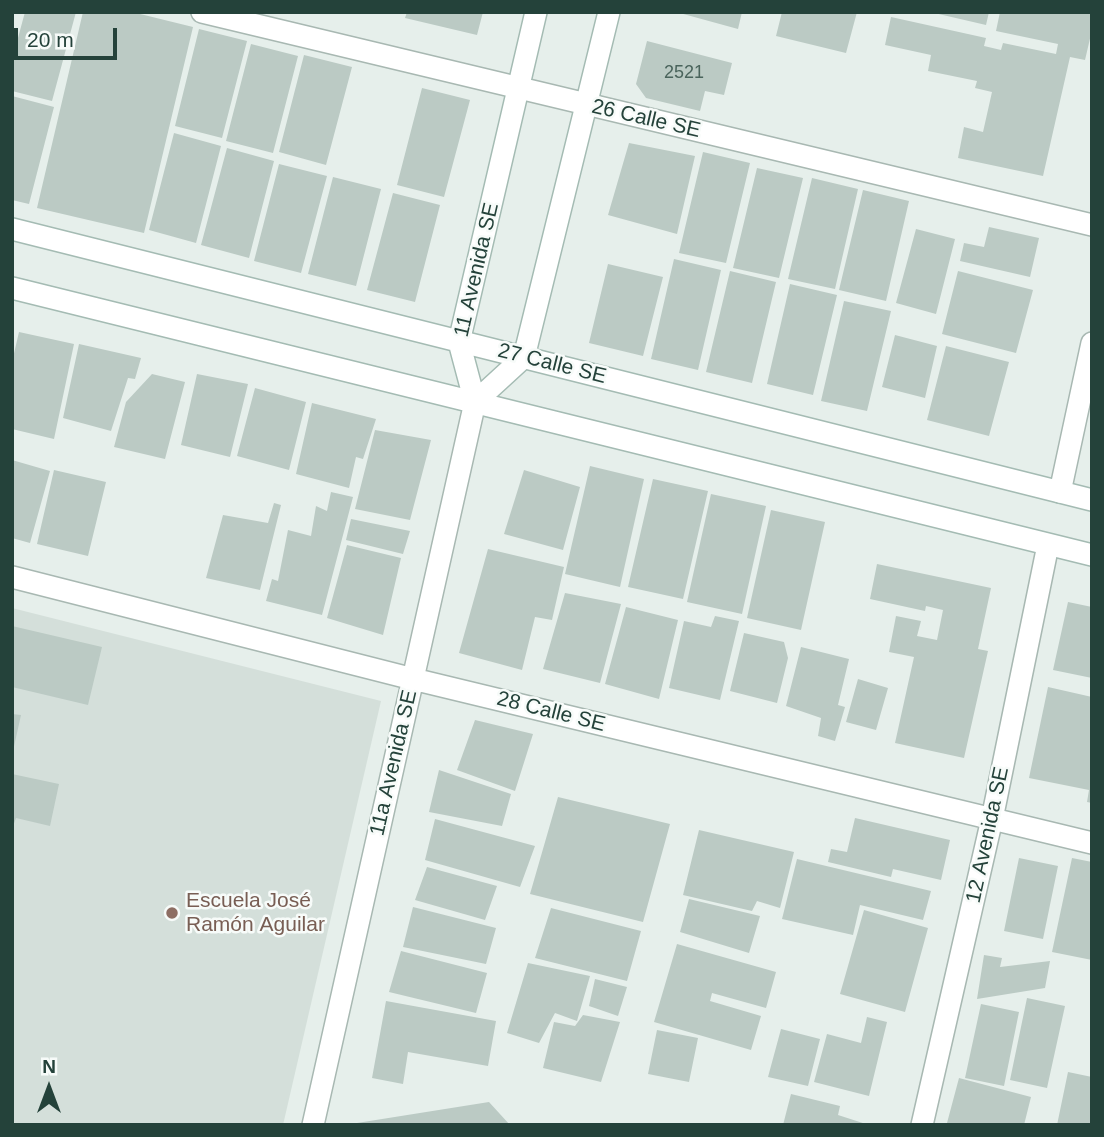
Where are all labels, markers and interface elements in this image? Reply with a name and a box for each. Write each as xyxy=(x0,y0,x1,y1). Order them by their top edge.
scale bar xyxy=(18,14,121,58)
text: 20 m xyxy=(27,28,74,51)
house number: 2521 xyxy=(664,62,704,84)
street label: 26 Calle SE xyxy=(589,94,703,144)
street label: 11 Avenida SE xyxy=(449,200,505,340)
street label: 27 Calle SE xyxy=(495,338,609,390)
street label: 28 Calle SE xyxy=(494,686,608,738)
street label: 11a Avenida SE xyxy=(365,688,423,838)
street label: 12 Avenida SE xyxy=(961,765,1015,905)
place label: Escuela José Ramón Aguilar xyxy=(186,888,325,938)
marker: Escuela José Ramón Aguilar xyxy=(164,905,180,921)
north arrow xyxy=(14,1053,84,1123)
text: N xyxy=(42,1056,56,1077)

